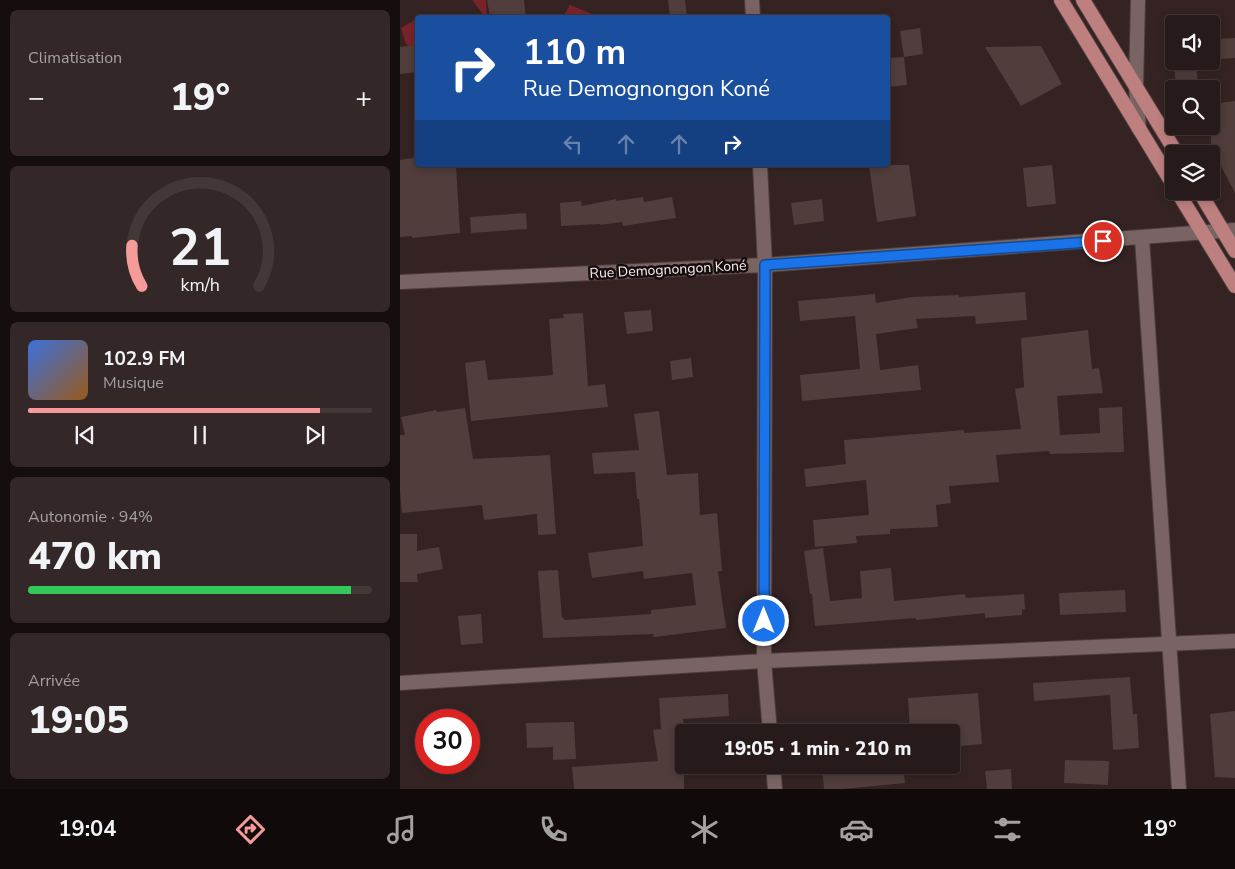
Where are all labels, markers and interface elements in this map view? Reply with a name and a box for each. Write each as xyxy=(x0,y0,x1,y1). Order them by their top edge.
map controls xyxy=(1165,15,1220,200)
button: sound xyxy=(1165,15,1220,70)
text: 110 m xyxy=(523,29,626,76)
icon: right xyxy=(440,35,505,100)
text: Climatisation xyxy=(28,47,122,69)
text: 19° xyxy=(170,72,230,123)
text: Rue Demognongon Koné xyxy=(523,74,770,104)
text: − xyxy=(28,79,45,117)
text: + xyxy=(355,79,372,117)
button: search xyxy=(1165,80,1220,135)
icon: left xyxy=(559,130,587,158)
icon: ahead xyxy=(612,130,640,158)
icon: ahead xyxy=(665,130,693,158)
icon: right xyxy=(718,130,746,158)
button: layers xyxy=(1165,145,1220,200)
text: 21 xyxy=(169,212,231,283)
pin xyxy=(1082,220,1124,262)
icon: arrive xyxy=(1089,227,1117,255)
street label: Rue Demognongon Koné xyxy=(589,256,747,283)
text: km/h xyxy=(180,273,220,297)
text: 102.9 FM xyxy=(103,346,186,372)
text: Musique xyxy=(103,372,164,394)
icon: previous xyxy=(71,421,99,449)
icon: pause xyxy=(186,421,214,449)
icon: next xyxy=(301,421,329,449)
text: Autonomie · 94% xyxy=(28,506,153,528)
text: 470 km xyxy=(28,531,162,582)
position arrow xyxy=(737,594,789,646)
text: Arrivée xyxy=(28,670,80,692)
text: 19:05 xyxy=(28,695,129,746)
speed limit sign: 30 xyxy=(415,709,480,774)
text: 19:05 · 1 min · 210 m xyxy=(724,736,911,762)
icon: directions xyxy=(233,812,268,847)
icon: music xyxy=(384,812,419,847)
icon: phone xyxy=(536,812,571,847)
icon: climate xyxy=(687,812,722,847)
icon: car xyxy=(839,812,874,847)
icon: filters xyxy=(990,812,1025,847)
text: 19:04 xyxy=(58,814,117,844)
text: 19° xyxy=(1142,814,1177,844)

